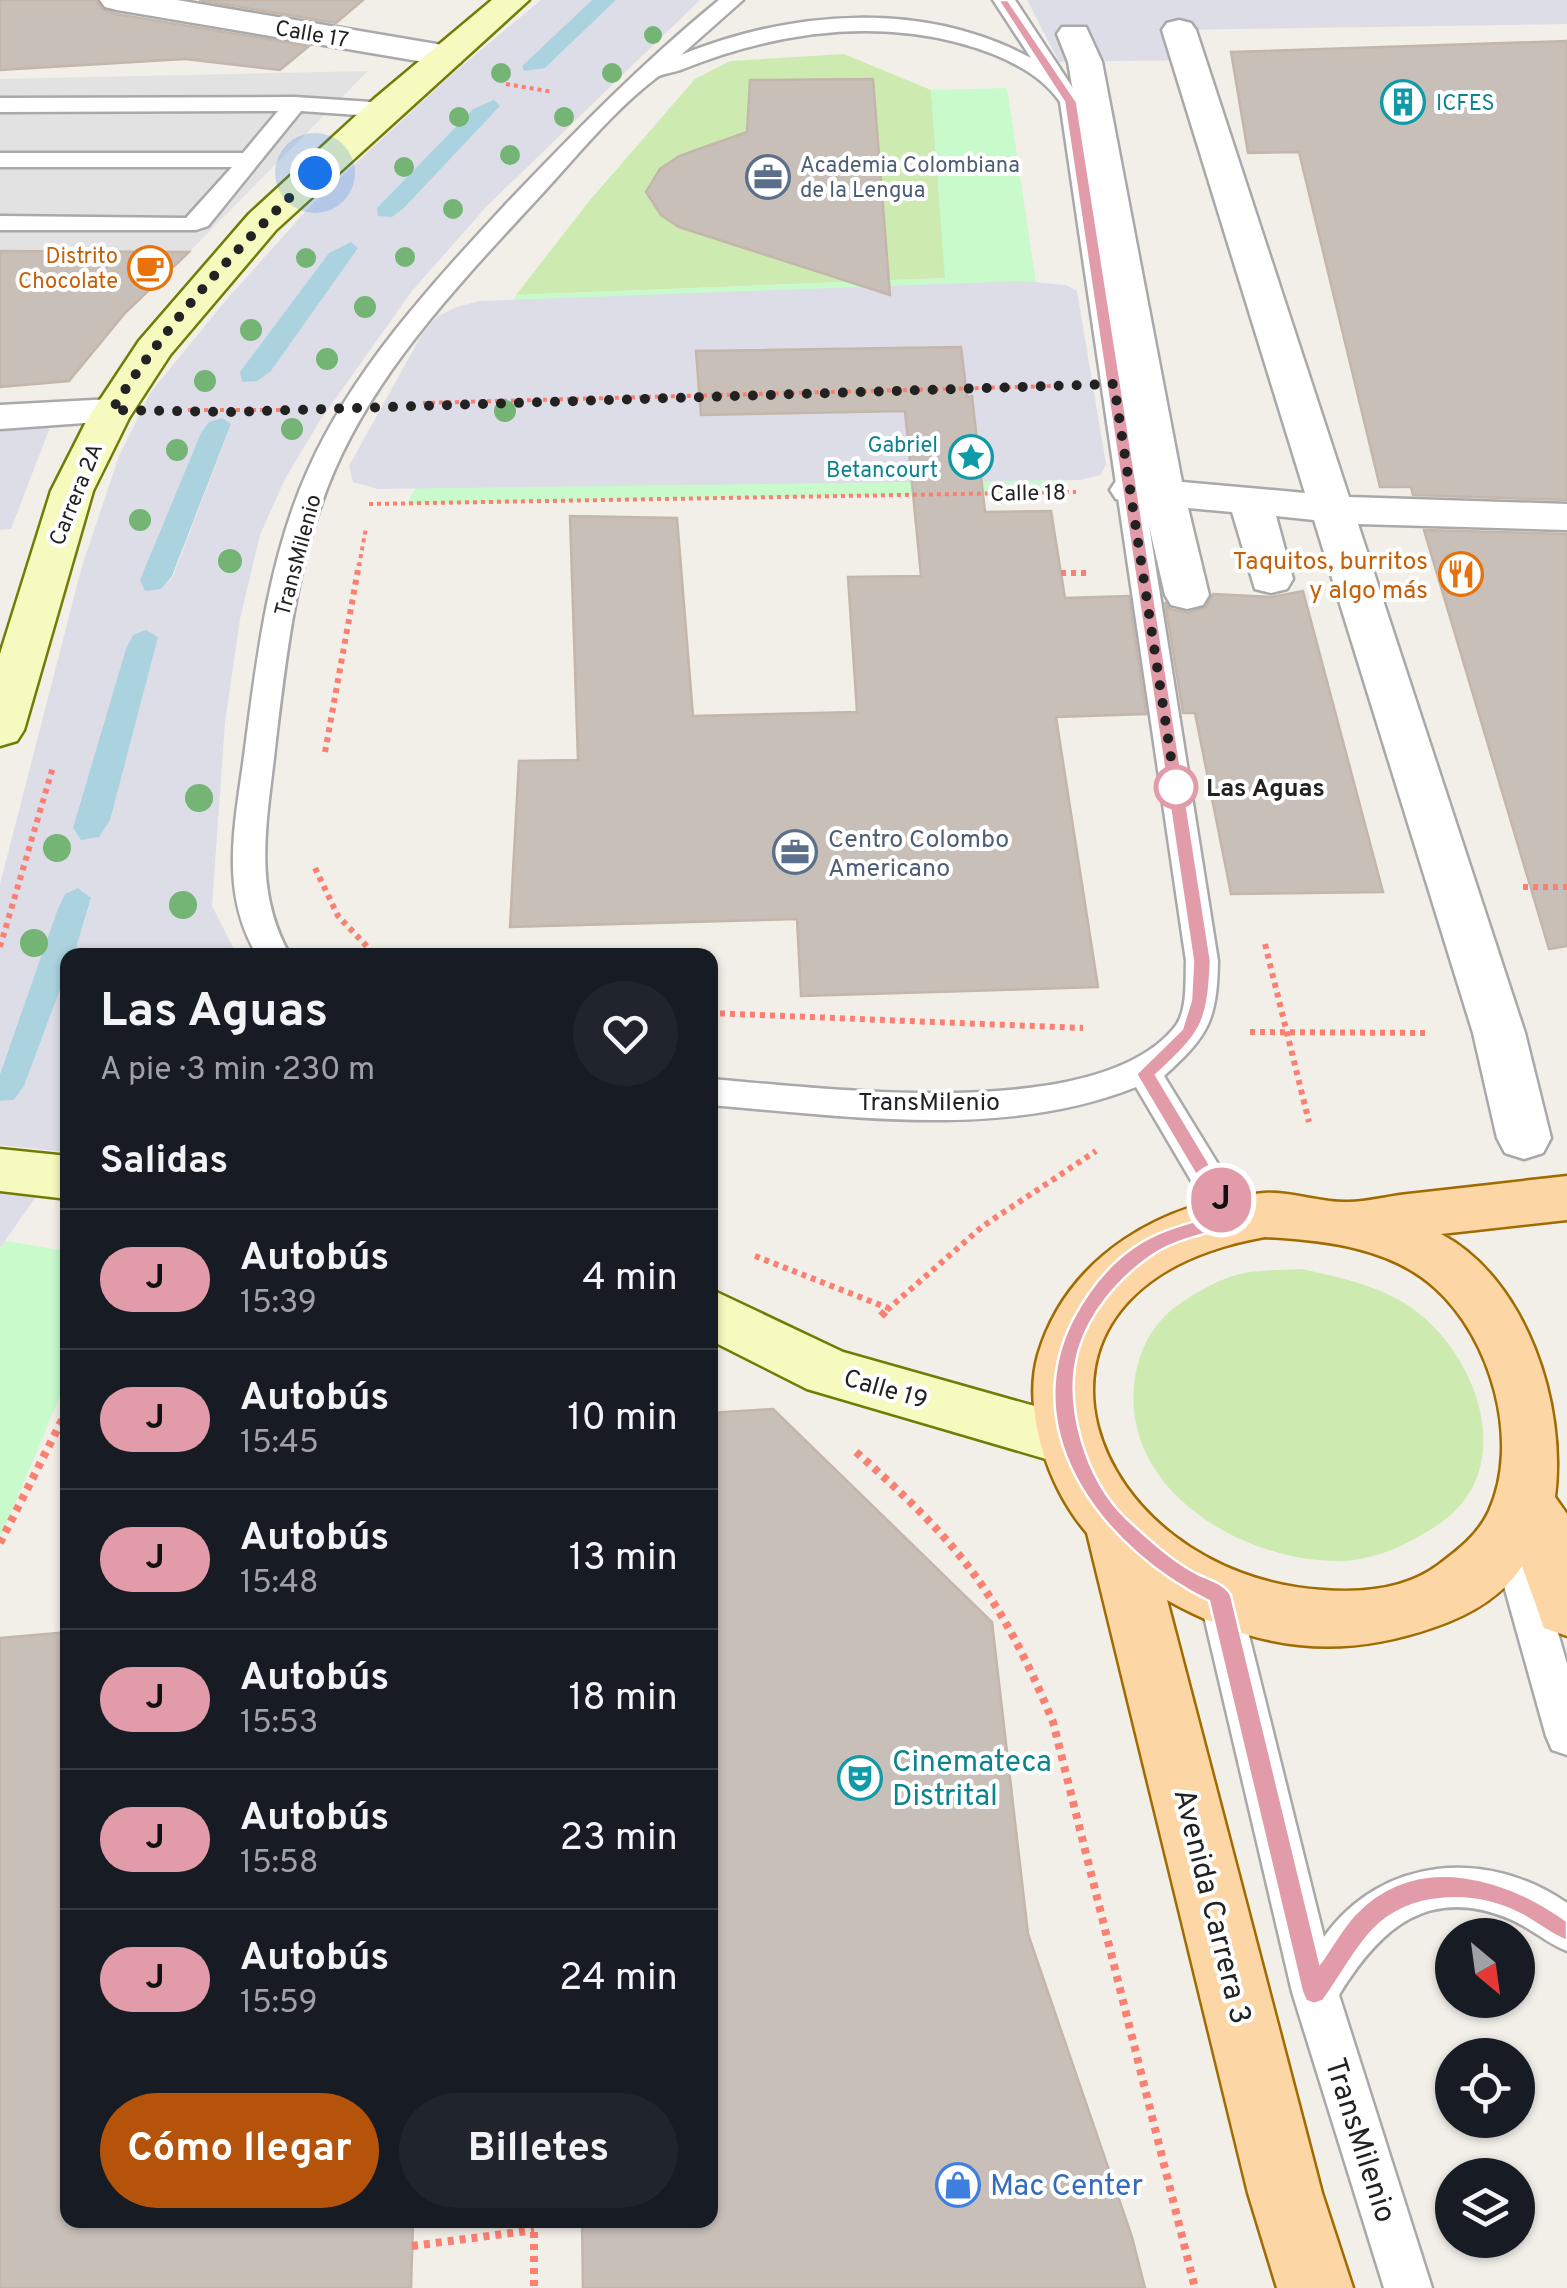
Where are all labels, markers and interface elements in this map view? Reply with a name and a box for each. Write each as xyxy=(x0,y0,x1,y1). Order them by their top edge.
street label: Calle 17 xyxy=(273,16,350,55)
building icon: ICFES xyxy=(1380,79,1426,125)
place label: ICFES xyxy=(1436,91,1495,118)
your location xyxy=(290,148,340,198)
place label: Academia Colombiana de la Lengua xyxy=(800,153,1020,205)
office icon: Academia Colombiana de la Lengua xyxy=(745,154,791,200)
place label: Distrito Chocolate xyxy=(18,244,118,296)
cafe icon: Distrito Chocolate xyxy=(127,245,173,291)
place label: Gabriel Betancourt xyxy=(826,433,938,485)
place icon: Gabriel Betancourt xyxy=(948,434,994,480)
street label: Carrera 2A xyxy=(45,440,110,550)
street label: Calle 18 xyxy=(990,480,1066,509)
street label: TransMilenio xyxy=(270,492,329,619)
place label: Taquitos, burritos y algo más xyxy=(1232,547,1428,608)
restaurant icon: Taquitos, burritos y algo más xyxy=(1438,551,1484,597)
marker: Las Aguas xyxy=(1155,766,1197,808)
place label: Las Aguas xyxy=(1206,774,1325,806)
place label: Centro Colombo Americano xyxy=(828,825,1009,886)
office icon: Centro Colombo Americano xyxy=(772,829,818,875)
button: heart xyxy=(573,981,678,1086)
text: Las Aguas xyxy=(100,983,328,1043)
text: A pie · 3 min · 230 m xyxy=(100,1051,375,1091)
street label: TransMilenio xyxy=(858,1088,1000,1120)
text: Salidas xyxy=(100,1138,228,1187)
line badge: J xyxy=(1188,1168,1254,1232)
text: J xyxy=(1211,1178,1231,1222)
text: Autobús xyxy=(240,1235,389,1284)
text: 4 min xyxy=(582,1255,678,1304)
text: J xyxy=(145,1257,165,1301)
text: 15:39 xyxy=(240,1284,317,1324)
street label: Calle 19 xyxy=(839,1364,931,1418)
text: Autobús xyxy=(240,1375,389,1424)
text: 10 min xyxy=(567,1395,678,1444)
text: J xyxy=(145,1397,165,1441)
text: 15:45 xyxy=(240,1424,319,1464)
text: Autobús xyxy=(240,1515,389,1564)
text: 13 min xyxy=(569,1535,678,1584)
text: J xyxy=(145,1537,165,1581)
text: 15:48 xyxy=(240,1564,318,1604)
text: Autobús xyxy=(240,1655,389,1704)
text: 18 min xyxy=(568,1675,678,1724)
text: J xyxy=(145,1677,165,1721)
text: 15:53 xyxy=(240,1704,318,1744)
place label: Cinemateca Distrital xyxy=(892,1745,1052,1816)
theatre icon: Cinemateca Distrital xyxy=(837,1755,883,1801)
street label: Avenida Carrera 3 xyxy=(1163,1785,1258,2028)
text: Autobús xyxy=(240,1795,389,1844)
text: 23 min xyxy=(560,1815,678,1864)
text: J xyxy=(145,1817,165,1861)
text: 15:58 xyxy=(240,1844,318,1884)
north arrow xyxy=(1435,1918,1535,2018)
map controls xyxy=(1435,1918,1535,2258)
text: Autobús xyxy=(240,1935,389,1984)
text: 24 min xyxy=(559,1955,678,2004)
text: J xyxy=(145,1957,165,2001)
text: 15:59 xyxy=(240,1984,318,2024)
button: locate xyxy=(1435,2038,1535,2138)
street label: TransMilenio xyxy=(1315,2054,1403,2228)
button: Cómo llegar xyxy=(100,2093,379,2208)
button: Billetes xyxy=(399,2093,678,2208)
button: layers xyxy=(1435,2158,1535,2258)
shop icon: Mac Center xyxy=(935,2162,981,2208)
place label: Mac Center xyxy=(990,2169,1143,2206)

